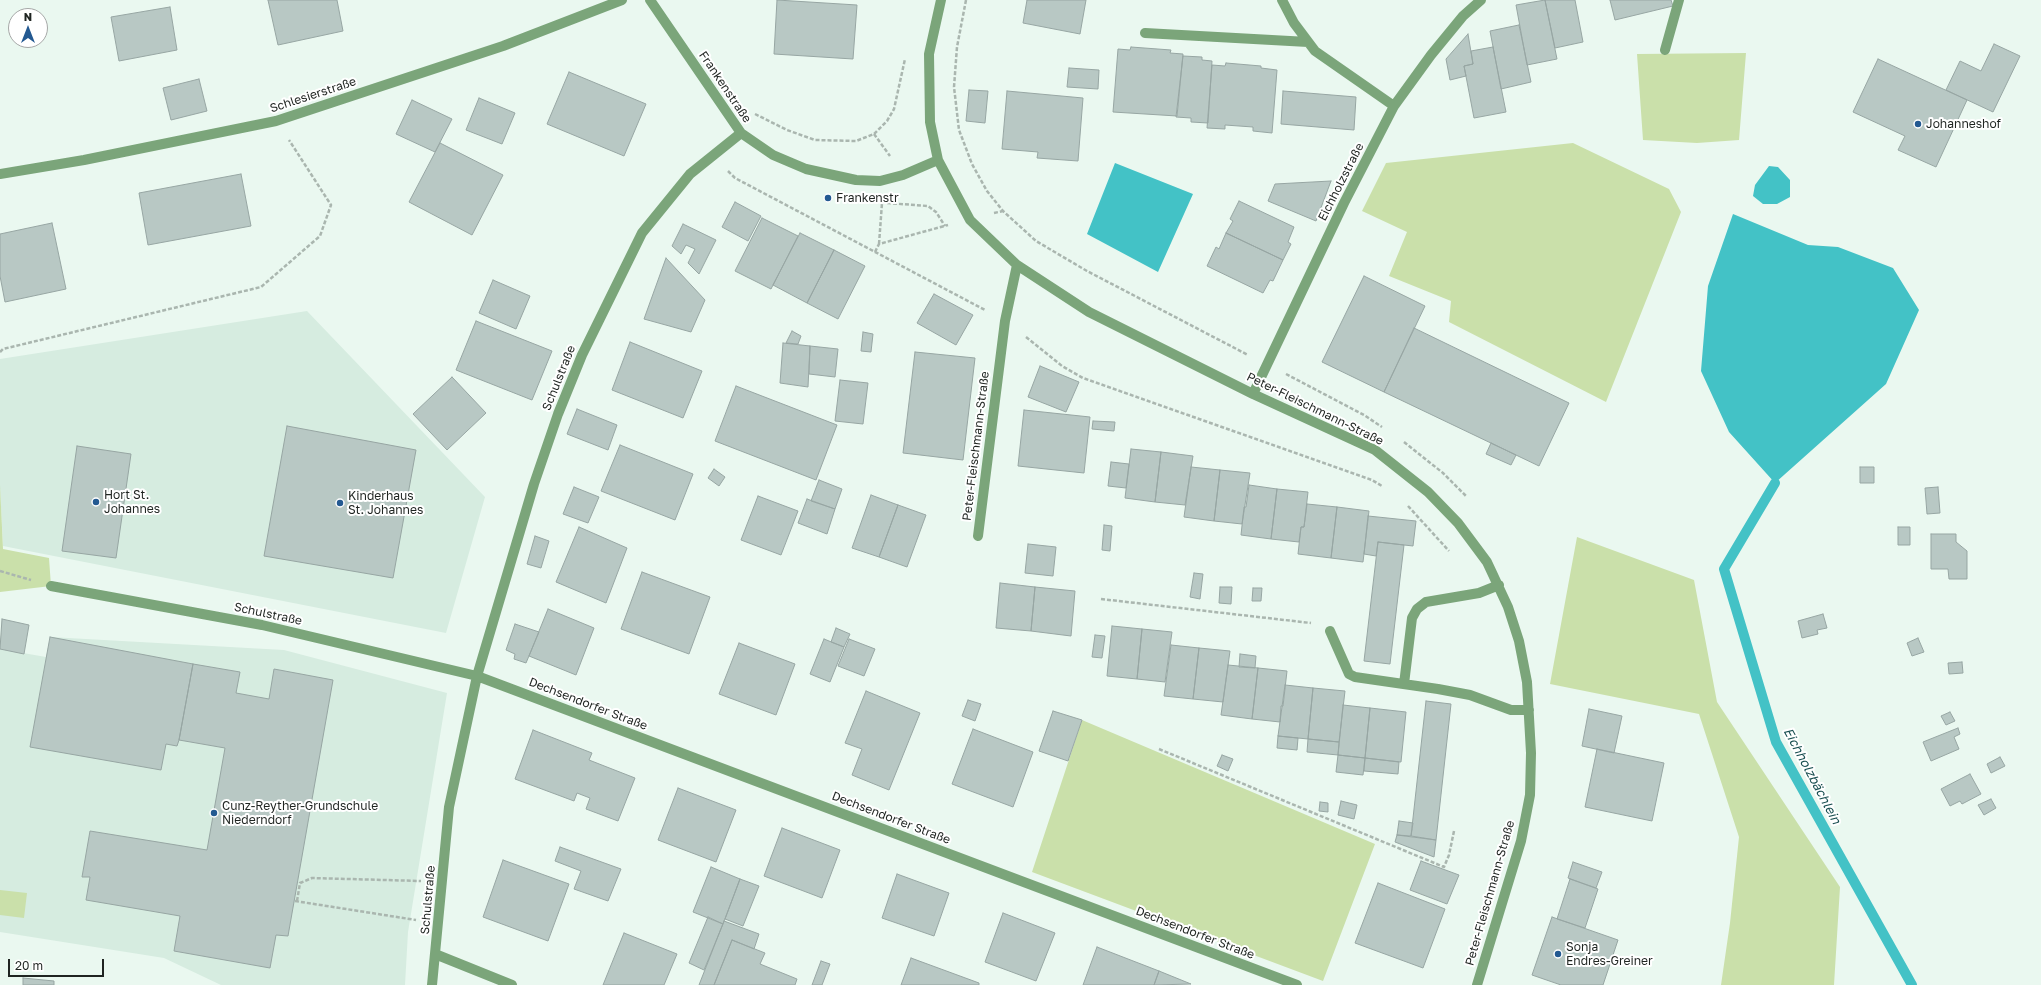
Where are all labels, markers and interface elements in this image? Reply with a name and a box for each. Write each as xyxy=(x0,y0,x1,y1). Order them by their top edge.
north arrow xyxy=(8,8,48,48)
text: N xyxy=(24,10,32,23)
street label: Frankenstraße xyxy=(696,49,754,125)
street label: Schlesierstraße xyxy=(268,74,358,116)
place label: Johanneshof xyxy=(1926,117,2001,131)
marker: Johanneshof xyxy=(1913,119,1923,129)
street label: Eichholzstraße xyxy=(1315,141,1367,223)
place label: Frankenstr xyxy=(836,191,899,205)
marker: Frankenstr xyxy=(823,193,833,203)
street label: Schulstraße xyxy=(539,343,579,413)
street label: Peter-Fleischmann-Straße xyxy=(960,370,992,522)
street label: Peter-Fleischmann-Straße xyxy=(1244,370,1386,448)
place label: Hort St. Johannes xyxy=(104,488,160,516)
place label: Kinderhaus St. Johannes xyxy=(348,489,423,517)
marker: Hort St. Johannes xyxy=(91,497,101,507)
marker: Kinderhaus St. Johannes xyxy=(335,498,345,508)
street label: Schulstraße xyxy=(233,600,303,628)
street label: Dechsendorfer Straße xyxy=(527,675,649,733)
water label: Eichholzbächlein xyxy=(1780,725,1844,827)
street label: Dechsendorfer Straße xyxy=(830,789,952,847)
place label: Cunz-Reyther-Grundschule Niederndorf xyxy=(222,799,378,827)
marker: Cunz-Reyther-Grundschule Niederndorf xyxy=(209,808,219,818)
street label: Peter-Fleischmann-Straße xyxy=(1462,819,1518,967)
street label: Schulstraße xyxy=(418,865,438,935)
street label: Dechsendorfer Straße xyxy=(1134,904,1256,962)
place label: Sonja Endres-Greiner xyxy=(1566,940,1653,968)
marker: Sonja Endres-Greiner xyxy=(1553,949,1563,959)
scale bar xyxy=(10,951,106,977)
text: 20 m xyxy=(15,958,43,973)

